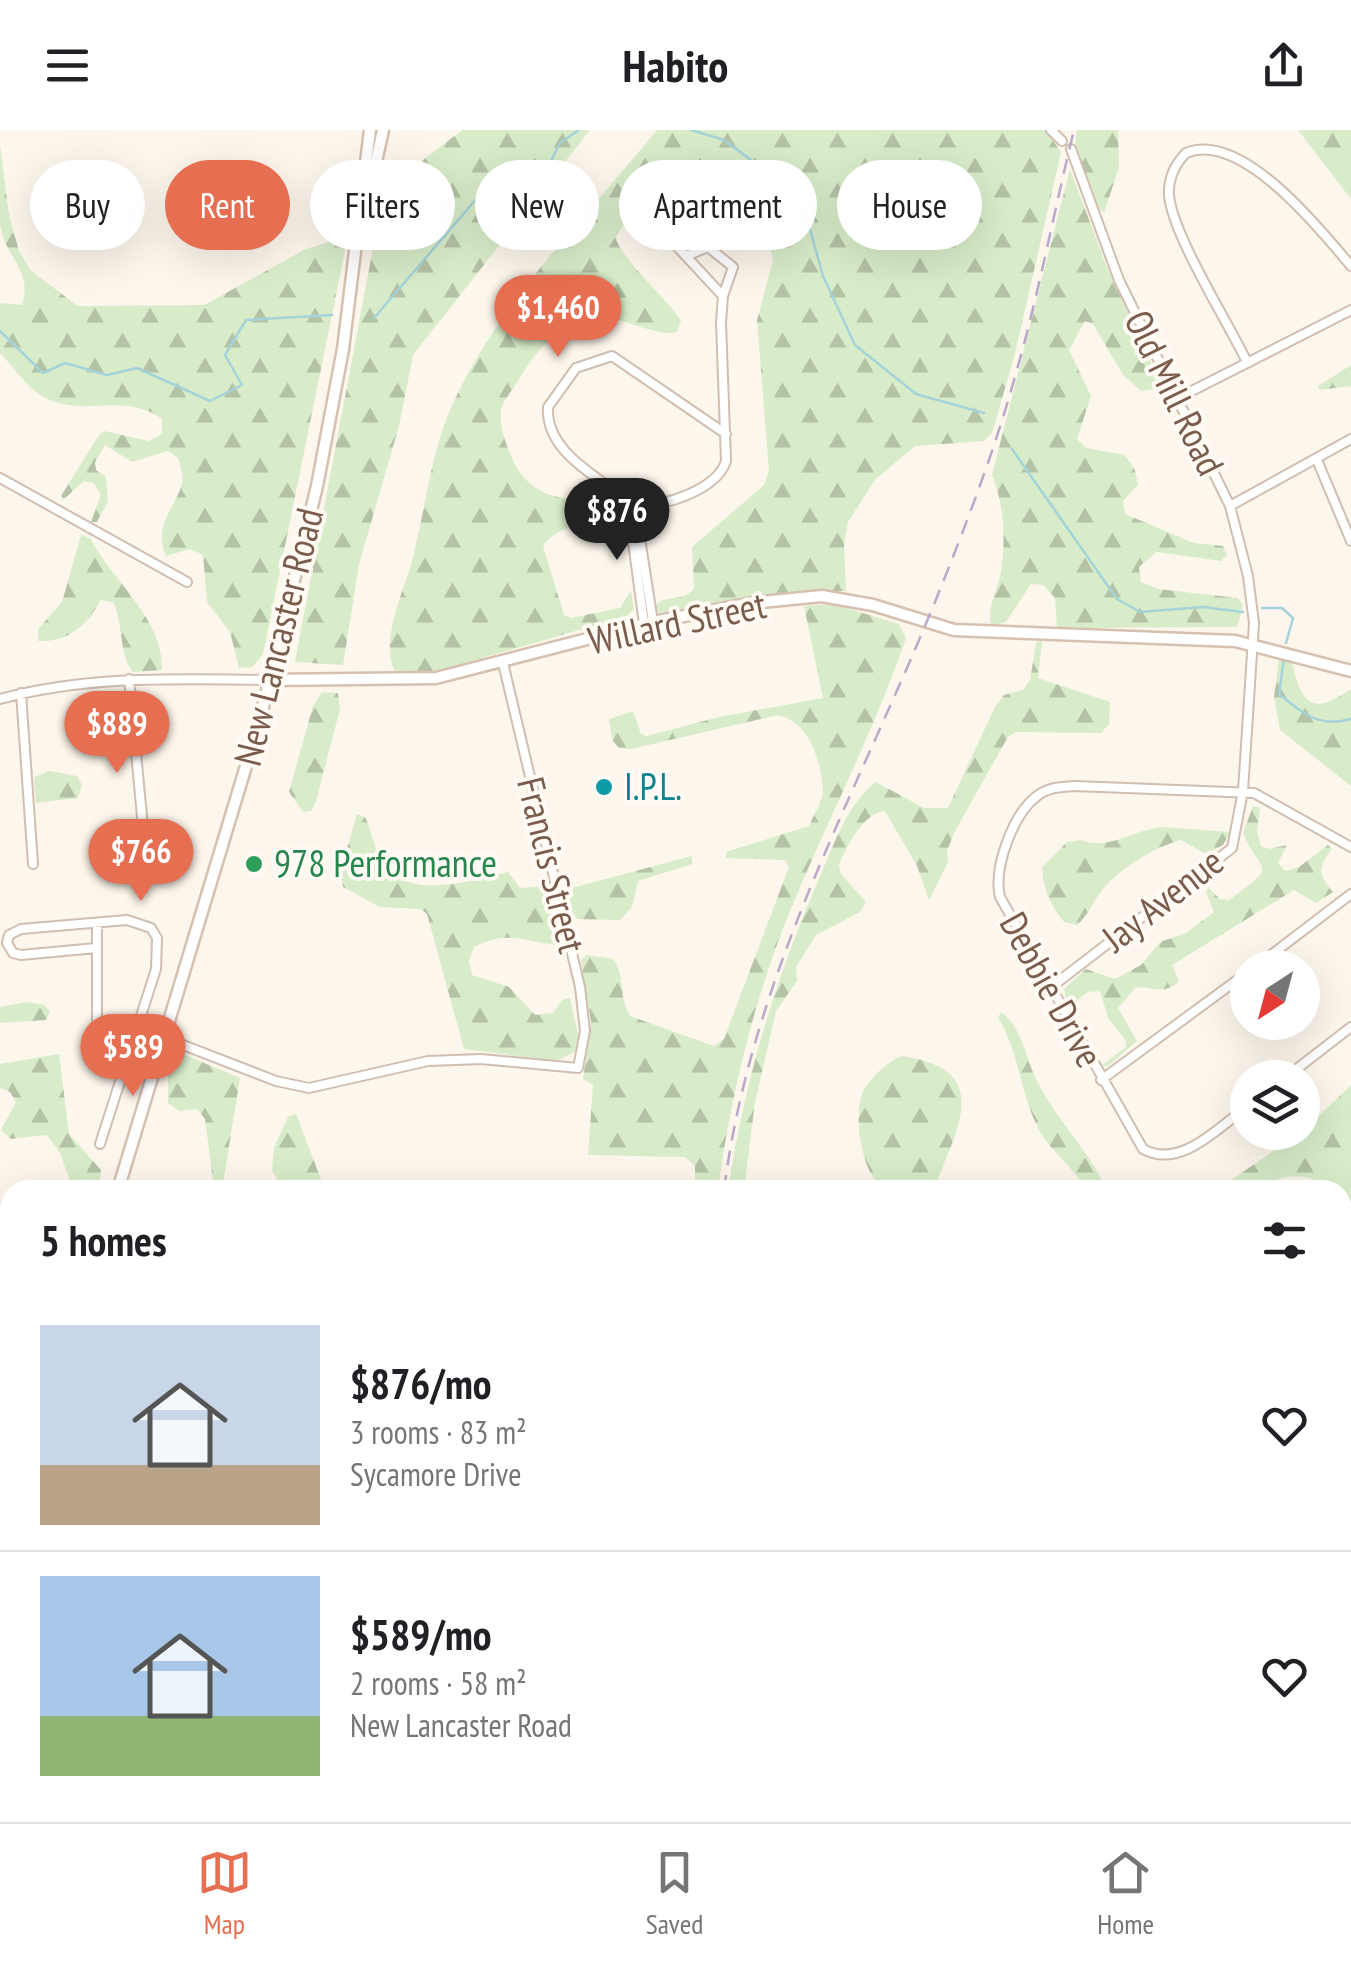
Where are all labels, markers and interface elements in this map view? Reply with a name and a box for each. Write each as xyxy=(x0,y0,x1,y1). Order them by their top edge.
text: Habito xyxy=(623,36,728,94)
icon: menu xyxy=(40,38,95,93)
icon: share xyxy=(1256,38,1311,93)
chip: Buy xyxy=(30,160,145,250)
chip: Rent xyxy=(165,160,290,250)
chip: Filters xyxy=(310,160,455,250)
chip: New xyxy=(475,160,599,250)
chip: Apartment xyxy=(619,160,817,250)
chip: House xyxy=(837,160,982,250)
pin: $1,460 xyxy=(477,275,639,360)
text: $1,460 xyxy=(516,286,600,328)
street label: Old Mill Road xyxy=(1114,302,1236,483)
pin: $876 xyxy=(558,478,676,563)
text: $876 xyxy=(586,489,648,531)
street label: New Lancaster Road xyxy=(222,503,333,770)
street label: Willard Street xyxy=(583,579,770,664)
pin: $889 xyxy=(58,691,176,776)
text: $889 xyxy=(86,702,148,744)
place label: I.P.L. xyxy=(624,761,682,810)
street label: Francis Street xyxy=(507,772,598,958)
marker: I.P.L. xyxy=(593,776,615,798)
pin: $766 xyxy=(82,819,200,904)
text: $766 xyxy=(110,830,172,872)
street label: Jay Avenue xyxy=(1091,836,1233,962)
place label: 978 Performance xyxy=(274,838,497,887)
marker: 978 Performance xyxy=(243,853,265,875)
street label: Debbie Drive xyxy=(990,903,1115,1075)
north arrow xyxy=(1230,950,1320,1040)
map controls xyxy=(1230,950,1320,1150)
pin: $589 xyxy=(74,1014,192,1099)
text: $589 xyxy=(102,1025,164,1067)
button: layers xyxy=(1230,1060,1320,1150)
text: 5 homes xyxy=(40,1213,167,1268)
icon: filters xyxy=(1257,1213,1312,1268)
text: $876/mo xyxy=(350,1356,492,1411)
icon: home xyxy=(120,1365,240,1485)
icon: heart xyxy=(1257,1398,1312,1453)
text: 3 rooms · 83 m² xyxy=(350,1411,527,1453)
text: Sycamore Drive xyxy=(350,1453,522,1495)
text: $589/mo xyxy=(350,1607,492,1662)
icon: home xyxy=(120,1616,240,1736)
icon: heart xyxy=(1257,1649,1312,1704)
text: 2 rooms · 58 m² xyxy=(350,1662,527,1704)
text: New Lancaster Road xyxy=(350,1704,572,1746)
tab: Map xyxy=(197,1845,252,1942)
tab: Saved xyxy=(646,1845,703,1942)
tab: Home xyxy=(1097,1845,1154,1942)

